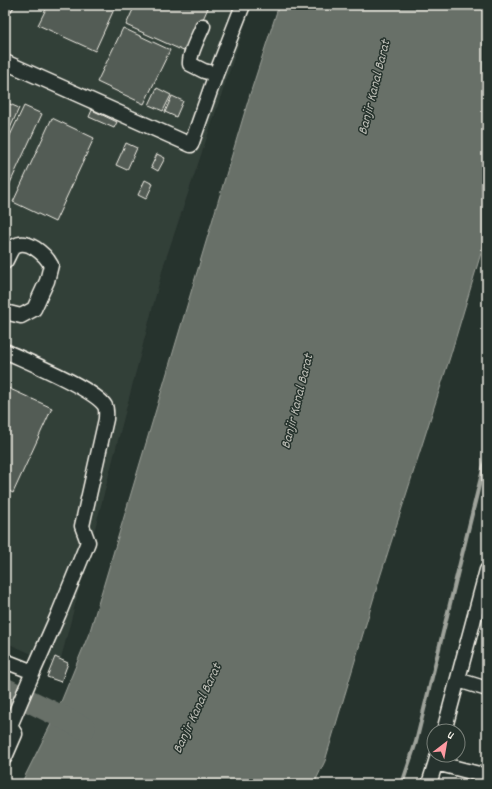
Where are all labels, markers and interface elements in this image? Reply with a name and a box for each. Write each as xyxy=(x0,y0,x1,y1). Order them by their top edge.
water label: Banjir Kanal Barat xyxy=(353,36,397,137)
water label: Banjir Kanal Barat xyxy=(276,350,320,451)
water label: Banjir Kanal Barat xyxy=(168,659,228,757)
north arrow xyxy=(426,723,466,763)
text: U xyxy=(444,728,457,744)

